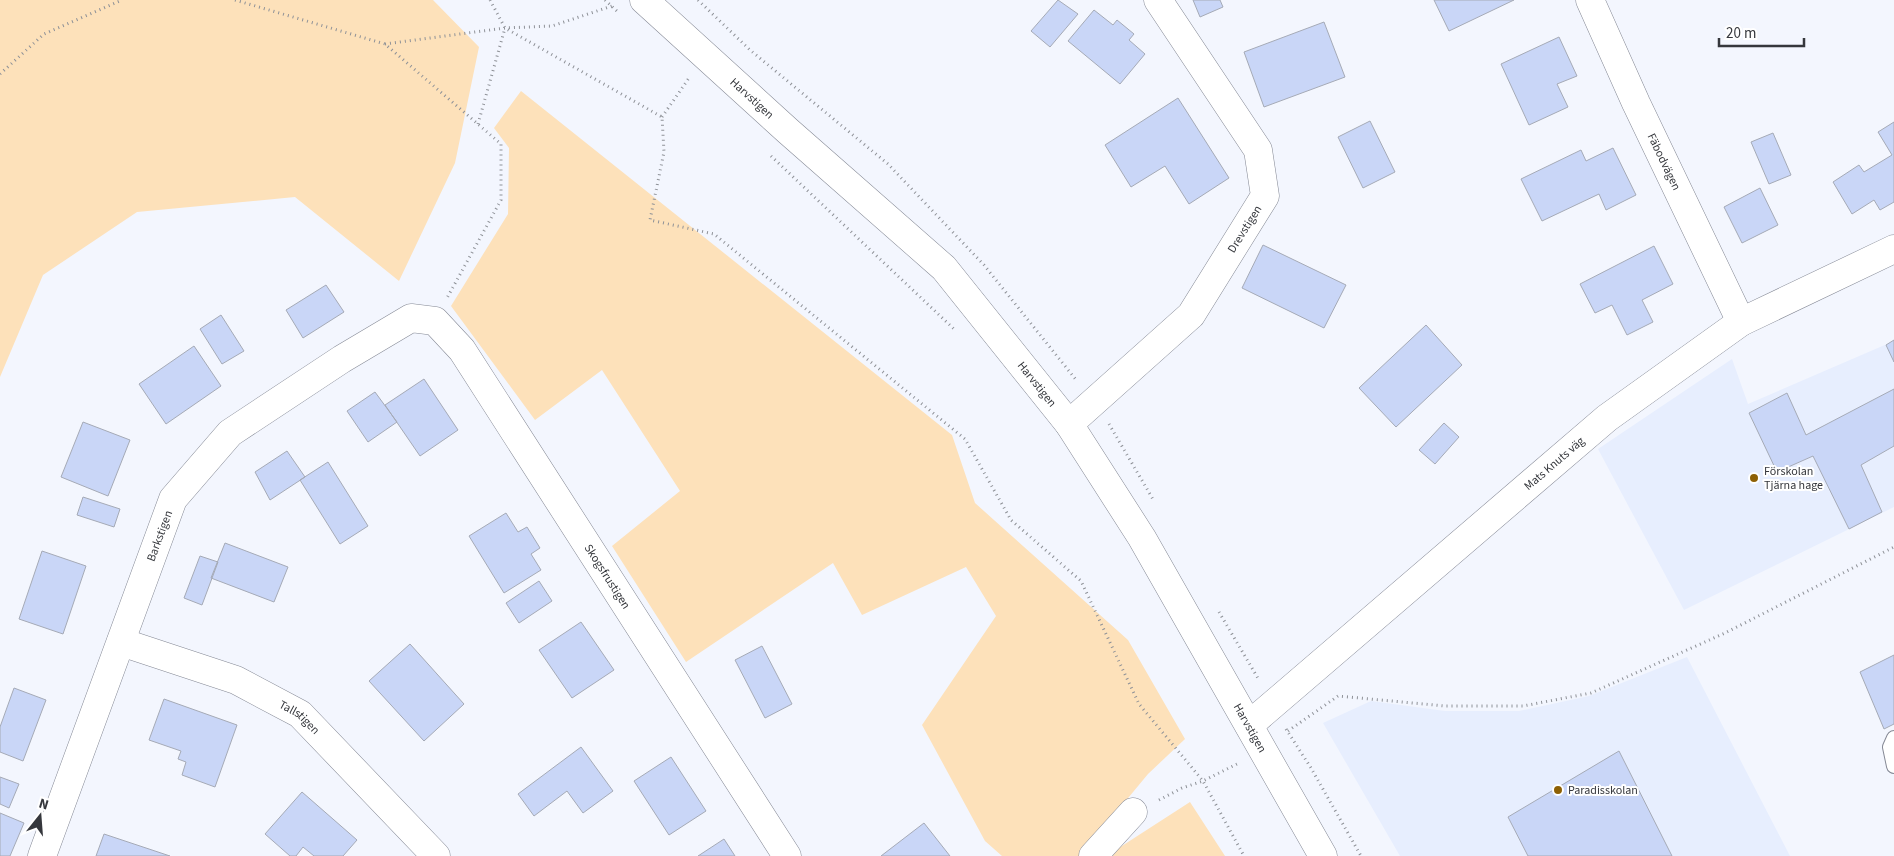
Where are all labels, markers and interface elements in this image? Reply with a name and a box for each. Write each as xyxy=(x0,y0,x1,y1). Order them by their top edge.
scale bar xyxy=(1719,15,1804,47)
text: 20 m xyxy=(1726,23,1756,44)
street label: Harvstigen xyxy=(726,74,778,123)
street label: Fäbodvägen xyxy=(1643,130,1685,193)
street label: Drevstigen xyxy=(1223,202,1266,256)
street label: Harvstigen xyxy=(1013,358,1061,411)
street label: Mats Knuts väg xyxy=(1520,432,1588,494)
place label: Förskolan Tjärna hage xyxy=(1764,463,1823,494)
marker: Förskolan Tjärna hage xyxy=(1748,472,1760,484)
street label: Barkstigen xyxy=(142,508,177,564)
street label: Skogsfrustigen xyxy=(580,541,635,612)
street label: Tallstigen xyxy=(276,696,324,738)
street label: Harvstigen xyxy=(1229,700,1271,756)
place label: Paradisskolan xyxy=(1568,782,1638,799)
marker: Paradisskolan xyxy=(1552,784,1564,796)
north arrow xyxy=(15,791,65,841)
text: N xyxy=(36,794,51,815)

